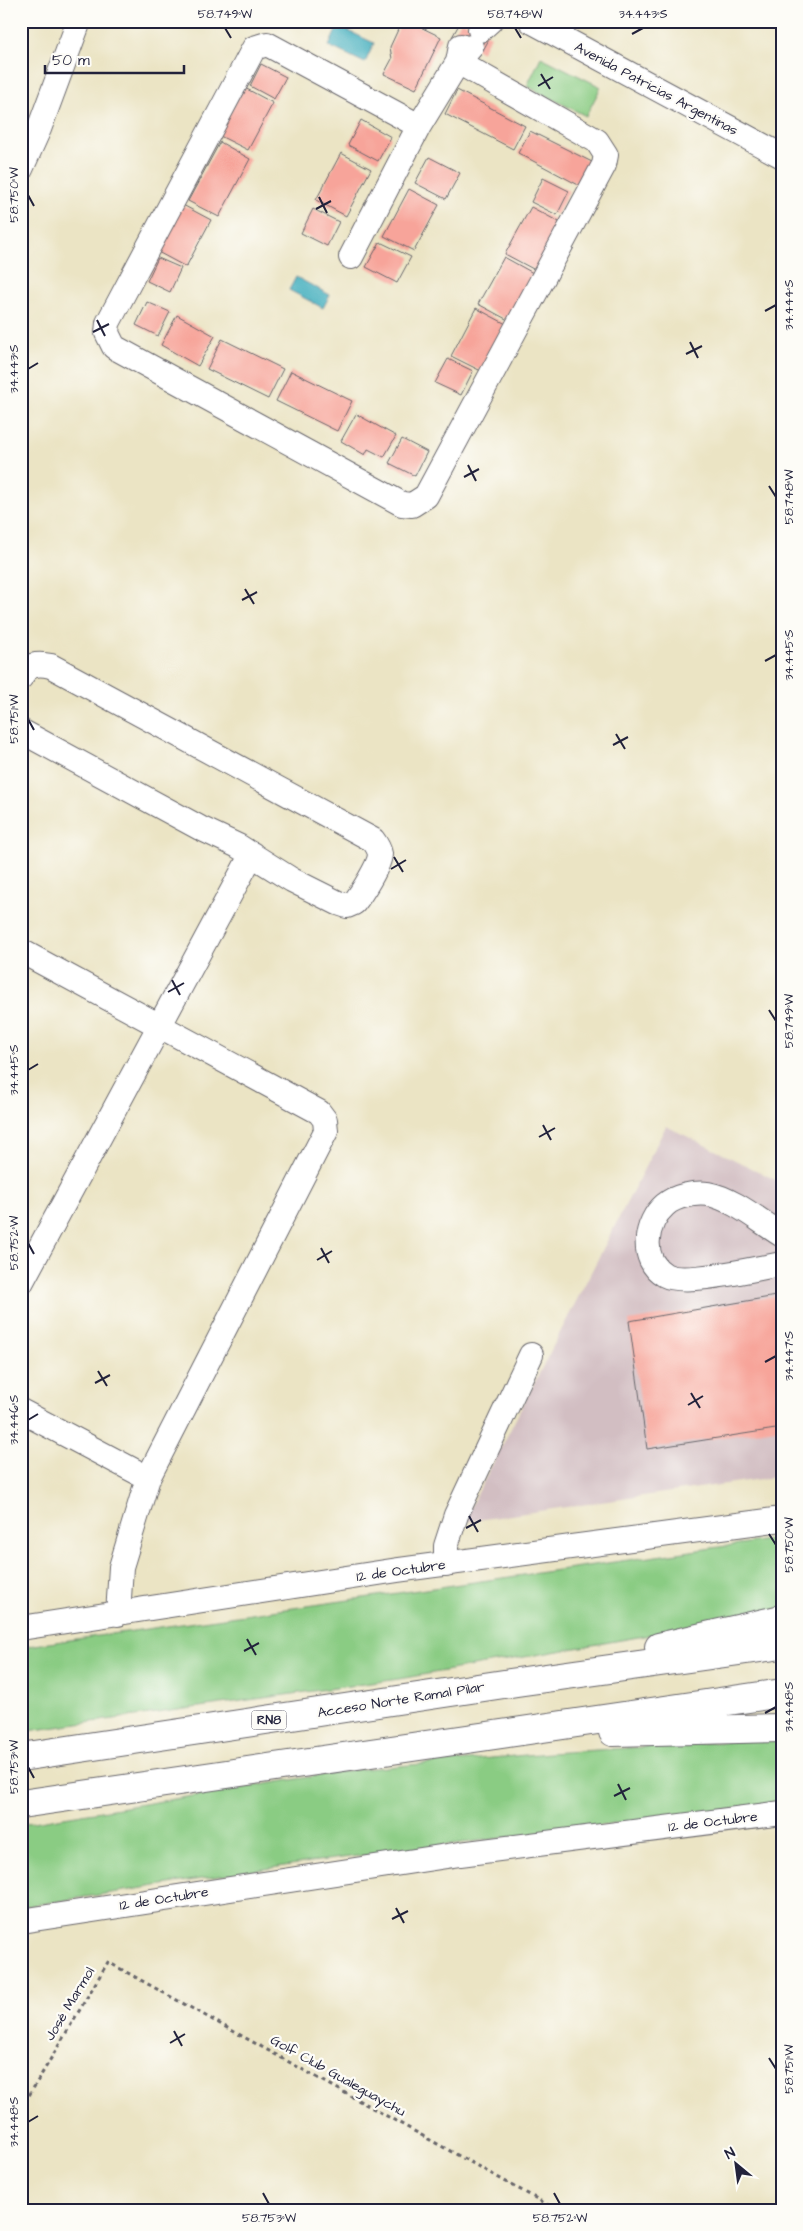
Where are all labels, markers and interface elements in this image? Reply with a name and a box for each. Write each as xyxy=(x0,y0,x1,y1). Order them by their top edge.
text: 58.749°W xyxy=(198,6,253,23)
text: 58.748°W xyxy=(487,6,543,23)
text: 34.443°S xyxy=(619,6,668,23)
street label: Avenida Patricias Argentinas xyxy=(571,37,741,141)
scale bar xyxy=(45,42,184,74)
text: 50 m xyxy=(52,50,90,71)
text: 58.750°W xyxy=(6,167,23,223)
text: 34.444°S xyxy=(781,279,798,330)
text: 34.443°S xyxy=(6,344,23,393)
text: 58.748°W xyxy=(781,469,798,525)
text: 34.445°S xyxy=(781,629,798,681)
text: 58.751°W xyxy=(6,694,23,744)
text: 58.749°W xyxy=(781,993,798,1048)
text: 34.445°S xyxy=(6,1044,23,1096)
text: 58.752°W xyxy=(6,1215,23,1270)
text: 34.447°S xyxy=(781,1331,798,1381)
text: 34.446°S xyxy=(6,1395,23,1445)
text: 58.750°W xyxy=(781,1517,798,1573)
street label: 12 de Octubre xyxy=(355,1555,447,1587)
street label: Acceso Norte Ramal Pilar xyxy=(316,1677,486,1723)
text: 34.448°S xyxy=(781,1682,798,1732)
road number: RN8 xyxy=(252,1710,286,1730)
text: 58.753°W xyxy=(6,1739,23,1794)
street label: 12 de Octubre xyxy=(667,1807,759,1837)
street label: 12 de Octubre xyxy=(118,1882,210,1916)
street label: José Marmol xyxy=(40,1963,100,2045)
street label: Golf Club Gualeguaychu xyxy=(267,2030,409,2122)
text: 58.751°W xyxy=(781,2044,798,2094)
text: 34.448°S xyxy=(6,2097,23,2147)
north arrow xyxy=(710,2138,760,2188)
text: N xyxy=(721,2143,739,2164)
text: 58.753°W xyxy=(242,2210,297,2227)
text: 58.752°W xyxy=(533,2210,588,2227)

